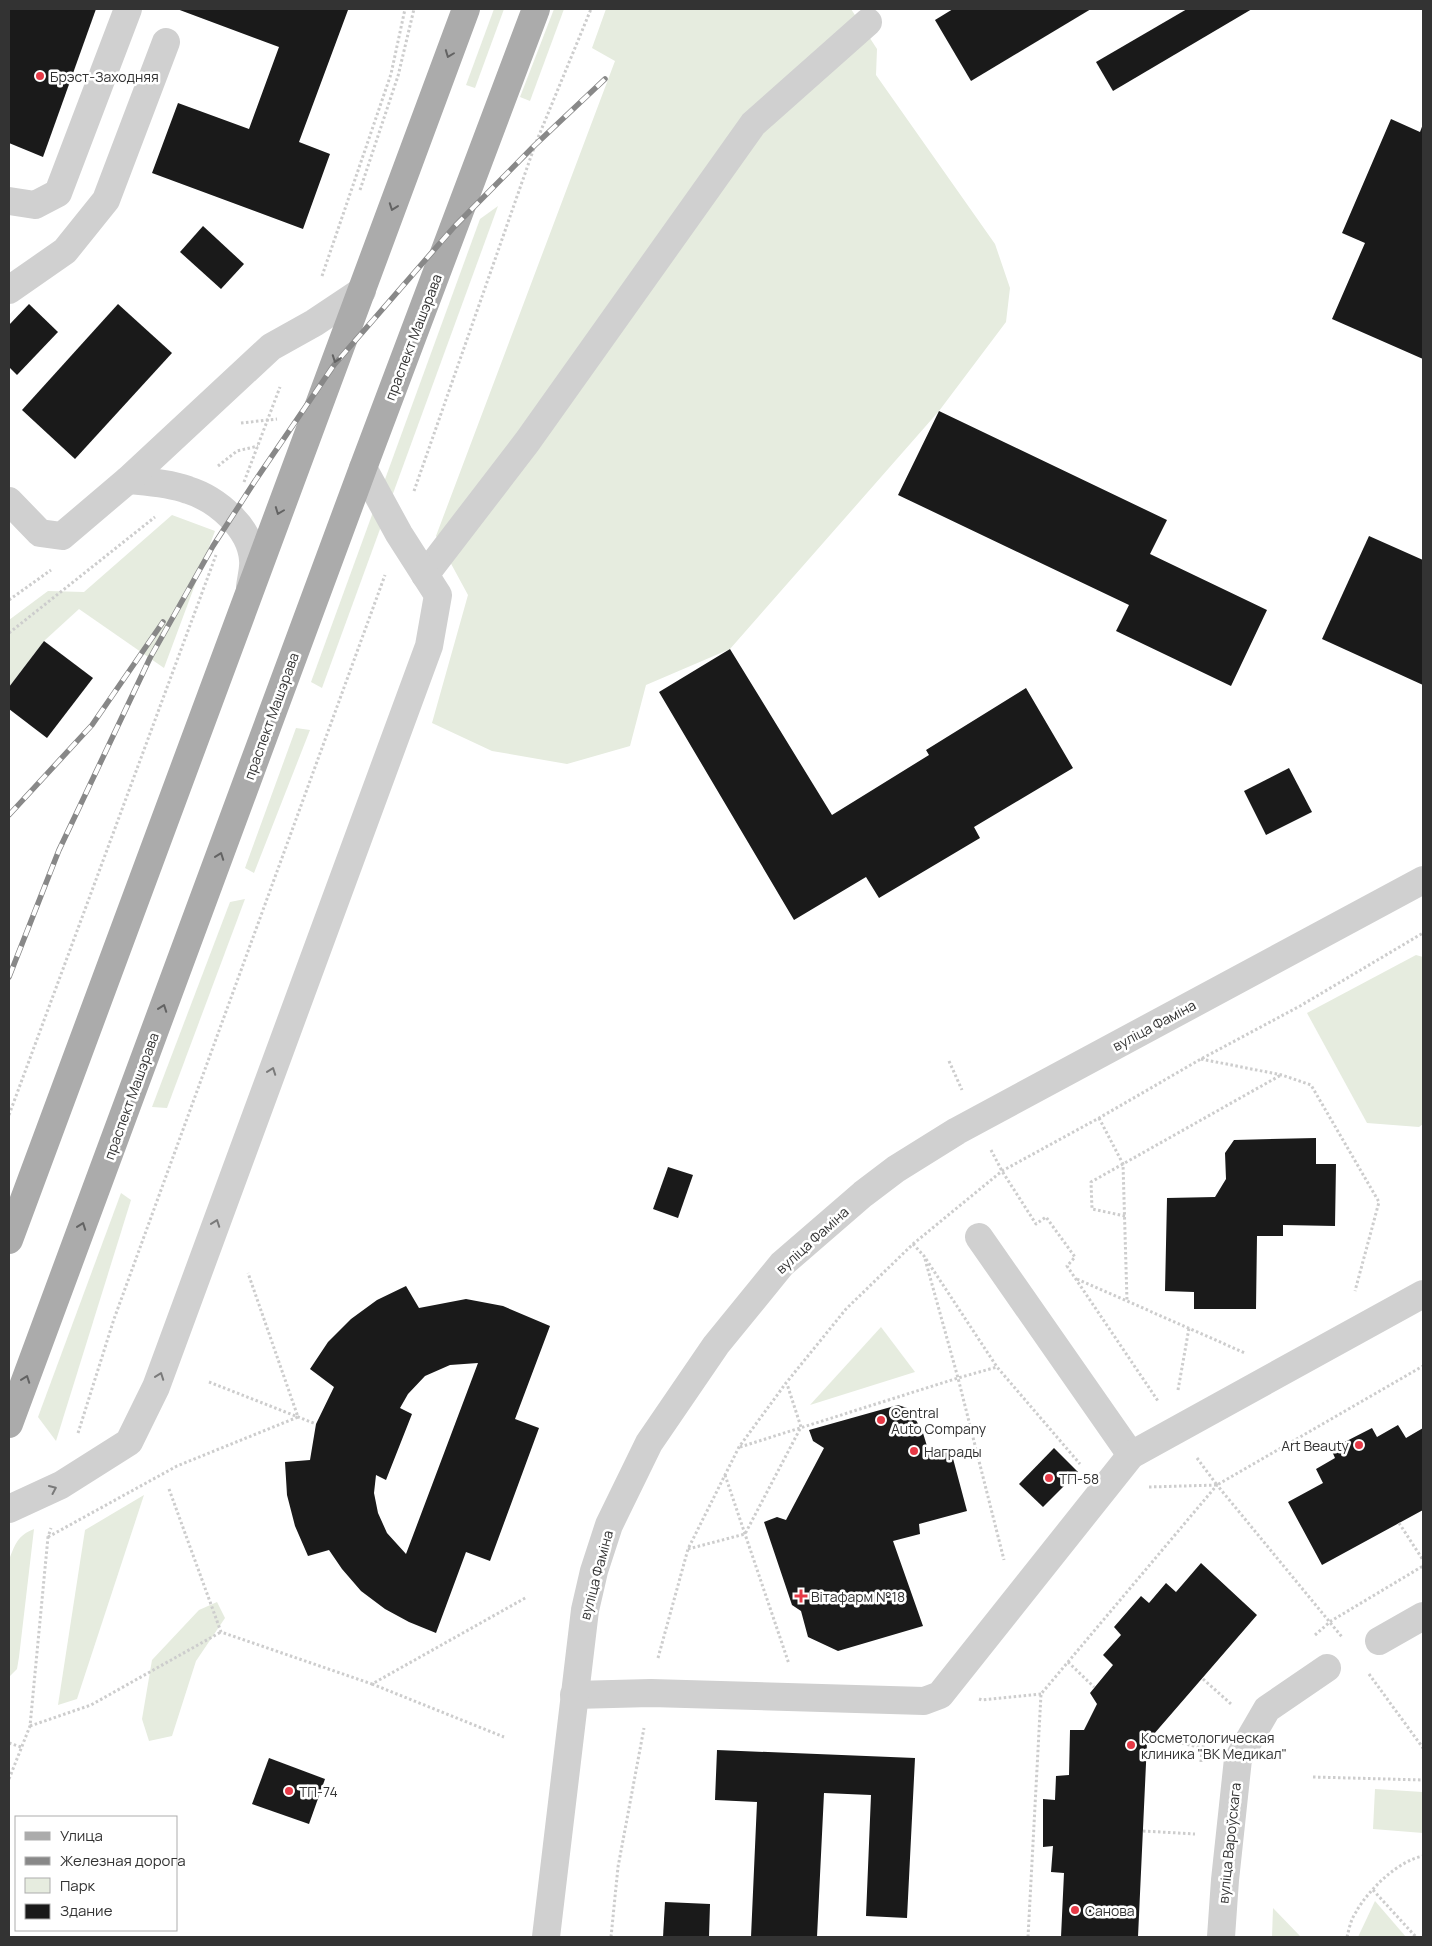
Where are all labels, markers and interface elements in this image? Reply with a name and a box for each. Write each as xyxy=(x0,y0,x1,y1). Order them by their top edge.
one-way arrow xyxy=(445,50,455,58)
place label: Брэст-Заходняя xyxy=(50,67,159,86)
marker: Брэст-Заходняя xyxy=(34,70,46,82)
one-way arrow xyxy=(389,202,399,211)
street label: праспект Машэрава xyxy=(380,271,446,403)
one-way arrow xyxy=(332,354,342,363)
one-way arrow xyxy=(275,506,285,515)
street label: праспект Машэрава xyxy=(239,650,303,782)
one-way arrow xyxy=(214,852,224,861)
street label: вуліца Фаміна xyxy=(1109,995,1199,1055)
one-way arrow xyxy=(157,1004,167,1013)
street label: праспект Машэрава xyxy=(99,1030,163,1162)
one-way arrow xyxy=(266,1067,276,1075)
street label: вуліца Фаміна xyxy=(772,1202,852,1278)
one-way arrow xyxy=(210,1219,220,1228)
one-way arrow xyxy=(76,1222,86,1231)
one-way arrow xyxy=(154,1372,164,1380)
one-way arrow xyxy=(20,1375,30,1383)
place label: Central Auto Company xyxy=(891,1403,987,1438)
marker: Central Auto Company xyxy=(875,1414,887,1426)
place label: Art Beauty xyxy=(1281,1436,1350,1455)
marker: Art Beauty xyxy=(1353,1439,1365,1451)
place label: Награды xyxy=(924,1442,982,1461)
marker: Награды xyxy=(908,1445,920,1457)
place label: ТП-58 xyxy=(1059,1469,1099,1488)
marker: ТП-58 xyxy=(1043,1472,1055,1484)
one-way arrow xyxy=(48,1484,57,1495)
street label: вуліца Фаміна xyxy=(575,1528,617,1622)
place label: Вітафарм №18 xyxy=(811,1587,905,1606)
marker: Вітафарм №18 xyxy=(795,1590,807,1602)
place label: Косметологическая клиника "ВК Медикал" xyxy=(1141,1728,1287,1763)
marker: Косметологическая клиника "ВК Медикал" xyxy=(1125,1739,1137,1751)
place label: ТП-74 xyxy=(299,1782,338,1801)
street label: вуліца Вароўскага xyxy=(1213,1782,1245,1904)
marker: ТП-74 xyxy=(283,1785,295,1797)
legend xyxy=(15,1816,178,1931)
text: Улица xyxy=(60,1825,103,1846)
text: Железная дорога xyxy=(60,1850,185,1871)
text: Парк xyxy=(60,1875,96,1896)
text: Здание xyxy=(60,1900,113,1921)
place label: Санова xyxy=(1085,1901,1135,1920)
marker: Санова xyxy=(1069,1904,1081,1916)

